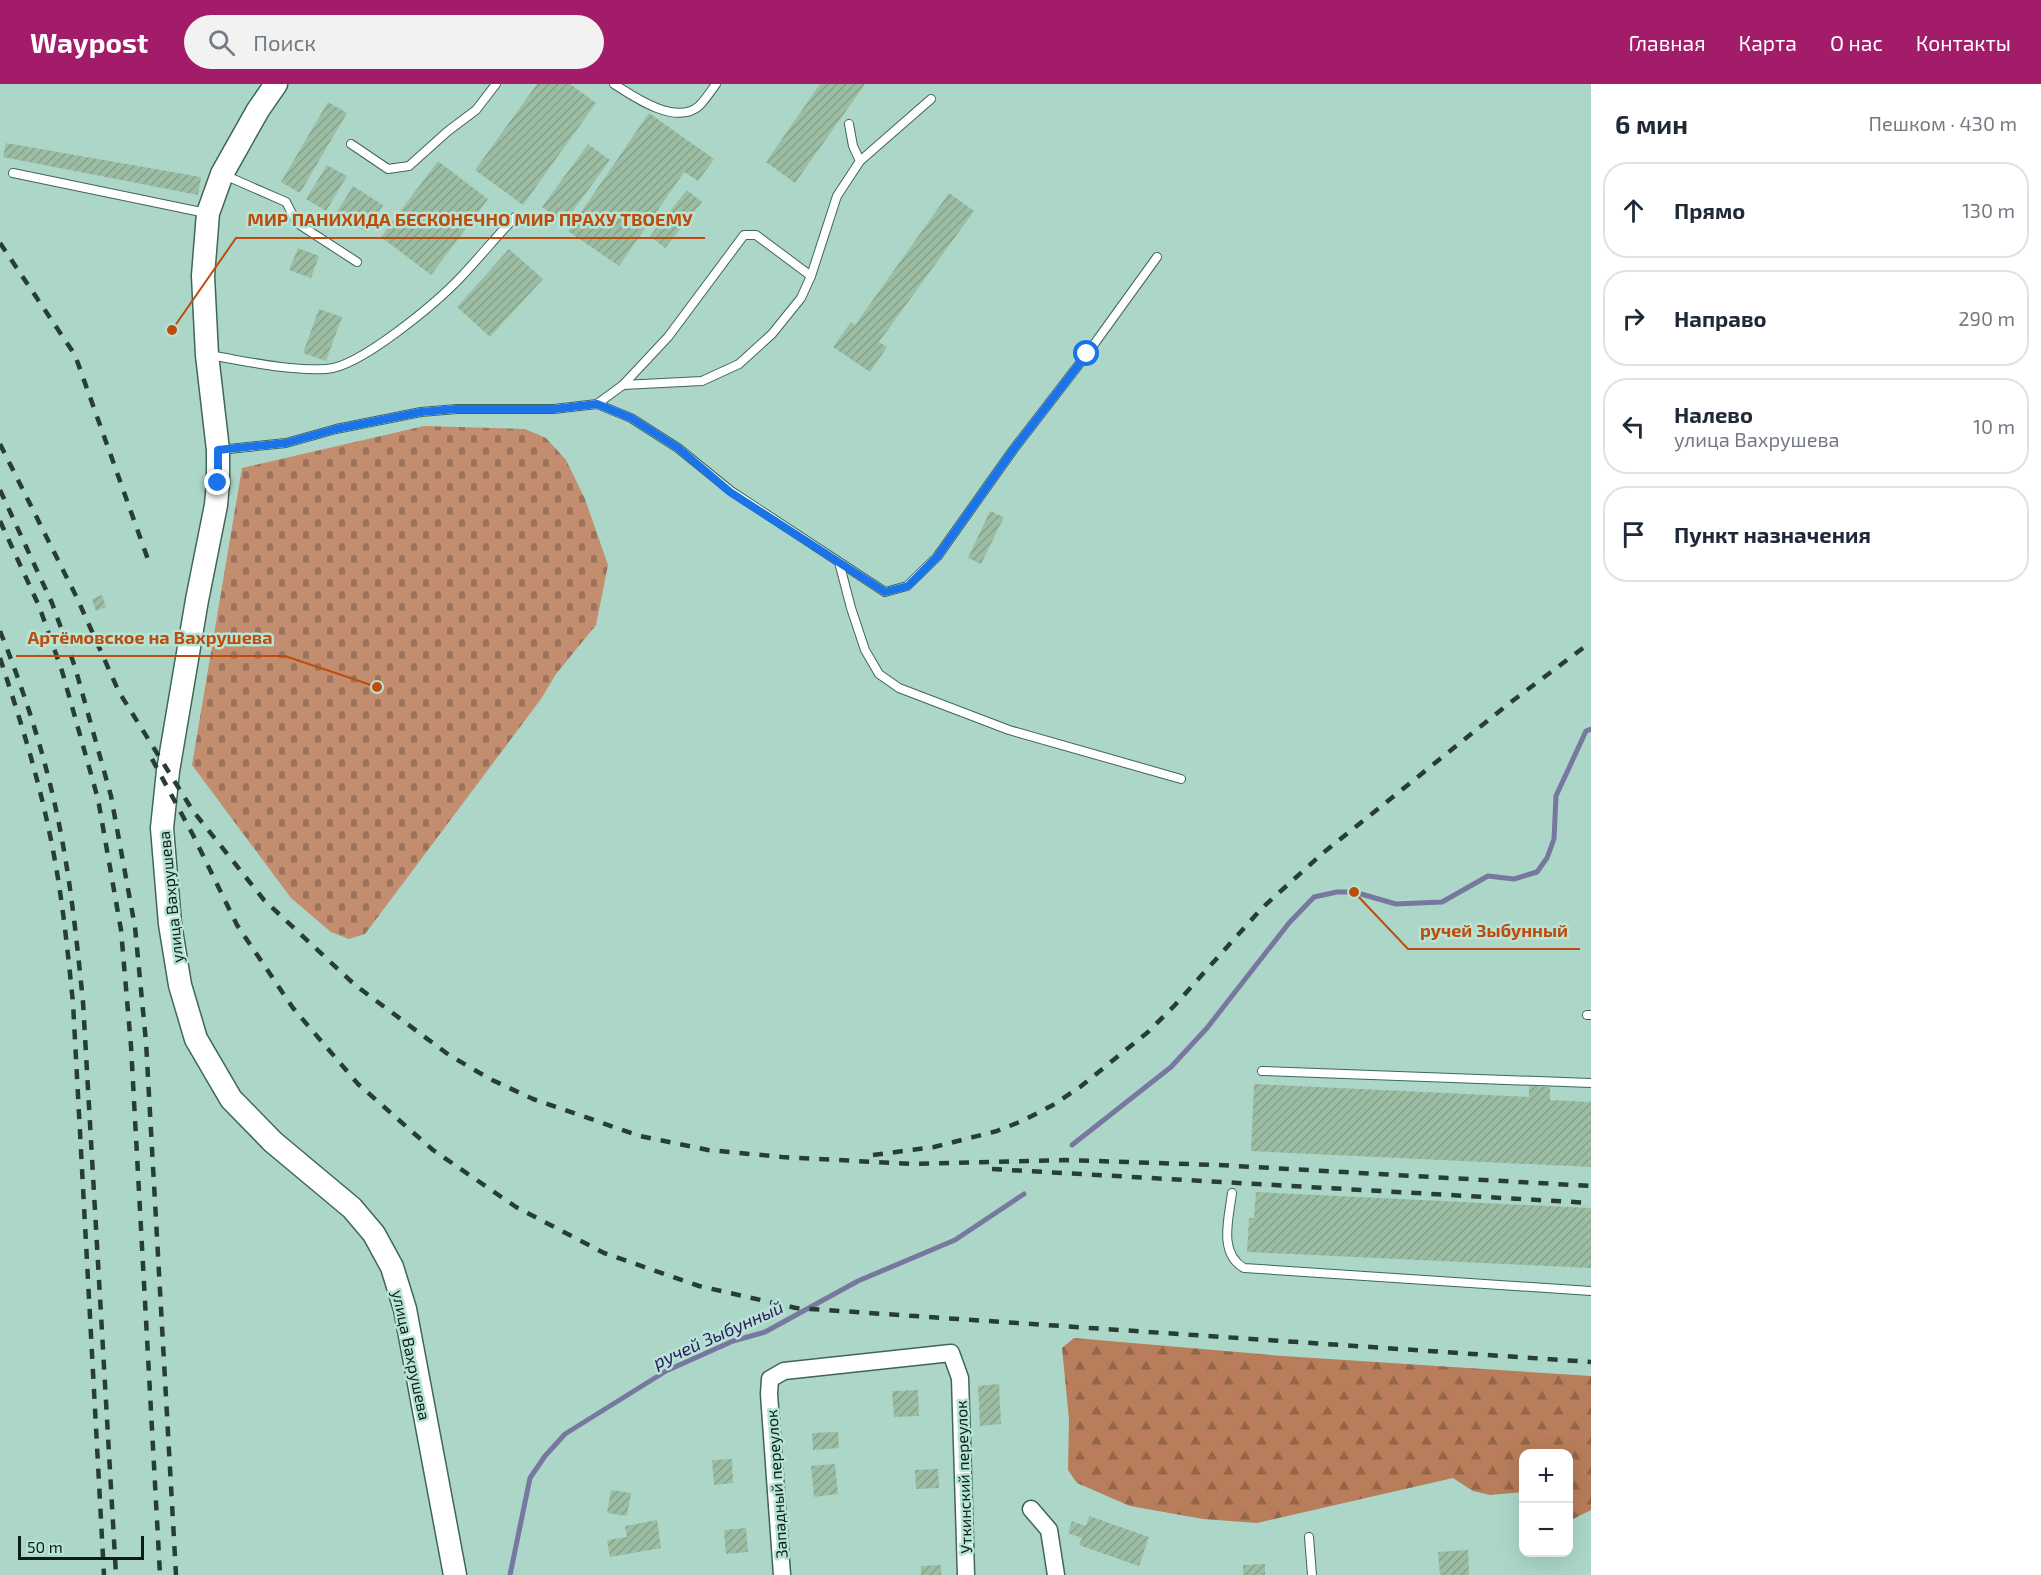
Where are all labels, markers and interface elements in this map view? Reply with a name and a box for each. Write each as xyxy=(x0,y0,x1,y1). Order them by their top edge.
search box xyxy=(184,15,604,69)
text: Waypost xyxy=(30,25,148,59)
icon: search xyxy=(205,26,238,59)
text: Поиск xyxy=(253,29,316,55)
text: Главная xyxy=(1629,30,1706,55)
text: Карта xyxy=(1739,30,1797,55)
text: О нас xyxy=(1830,30,1883,55)
text: Контакты xyxy=(1916,30,2011,55)
text: 6 мин xyxy=(1615,108,1688,139)
text: Пешком · 430 m xyxy=(1869,111,2017,135)
icon: ahead xyxy=(1617,194,1650,227)
text: Прямо xyxy=(1674,197,1745,223)
text: 130 m xyxy=(1962,198,2015,222)
callout: МИР ПАНИХИДА БЕСКОНЕЧНО МИР ПРАХУ ТВОЕМУ xyxy=(236,202,705,238)
text: МИР ПАНИХИДА БЕСКОНЕЧНО МИР ПРАХУ ТВОЕМУ xyxy=(247,208,693,230)
icon: right xyxy=(1617,302,1650,335)
text: Направо xyxy=(1674,305,1767,331)
text: 290 m xyxy=(1958,306,2015,330)
route start xyxy=(1073,340,1099,366)
text: Налево xyxy=(1674,401,1753,427)
icon: left xyxy=(1617,410,1650,443)
text: 10 m xyxy=(1973,414,2015,438)
text: улица Вахрушева xyxy=(1674,427,1840,451)
route end xyxy=(204,469,230,495)
icon: arrive xyxy=(1617,518,1650,551)
text: Пункт назначения xyxy=(1674,521,1871,547)
callout: Артёмовское на Вахрушева xyxy=(16,620,285,656)
text: Артёмовское на Вахрушева xyxy=(28,626,273,648)
street label: улица Вахрушева xyxy=(154,830,187,964)
callout: ручей Зыбунный xyxy=(1408,913,1580,949)
text: ручей Зыбунный xyxy=(1420,919,1568,941)
street label: улица Вахрушева xyxy=(388,1288,435,1422)
water label: ручей Зыбунный xyxy=(649,1295,787,1373)
street label: Уткинский переулок xyxy=(951,1400,976,1554)
street label: Западный переулок xyxy=(761,1408,792,1559)
map controls xyxy=(1519,1449,1573,1557)
button: + xyxy=(1519,1449,1573,1503)
button: − xyxy=(1519,1503,1573,1557)
scale bar xyxy=(18,1533,144,1560)
text: 50 m xyxy=(27,1537,63,1556)

